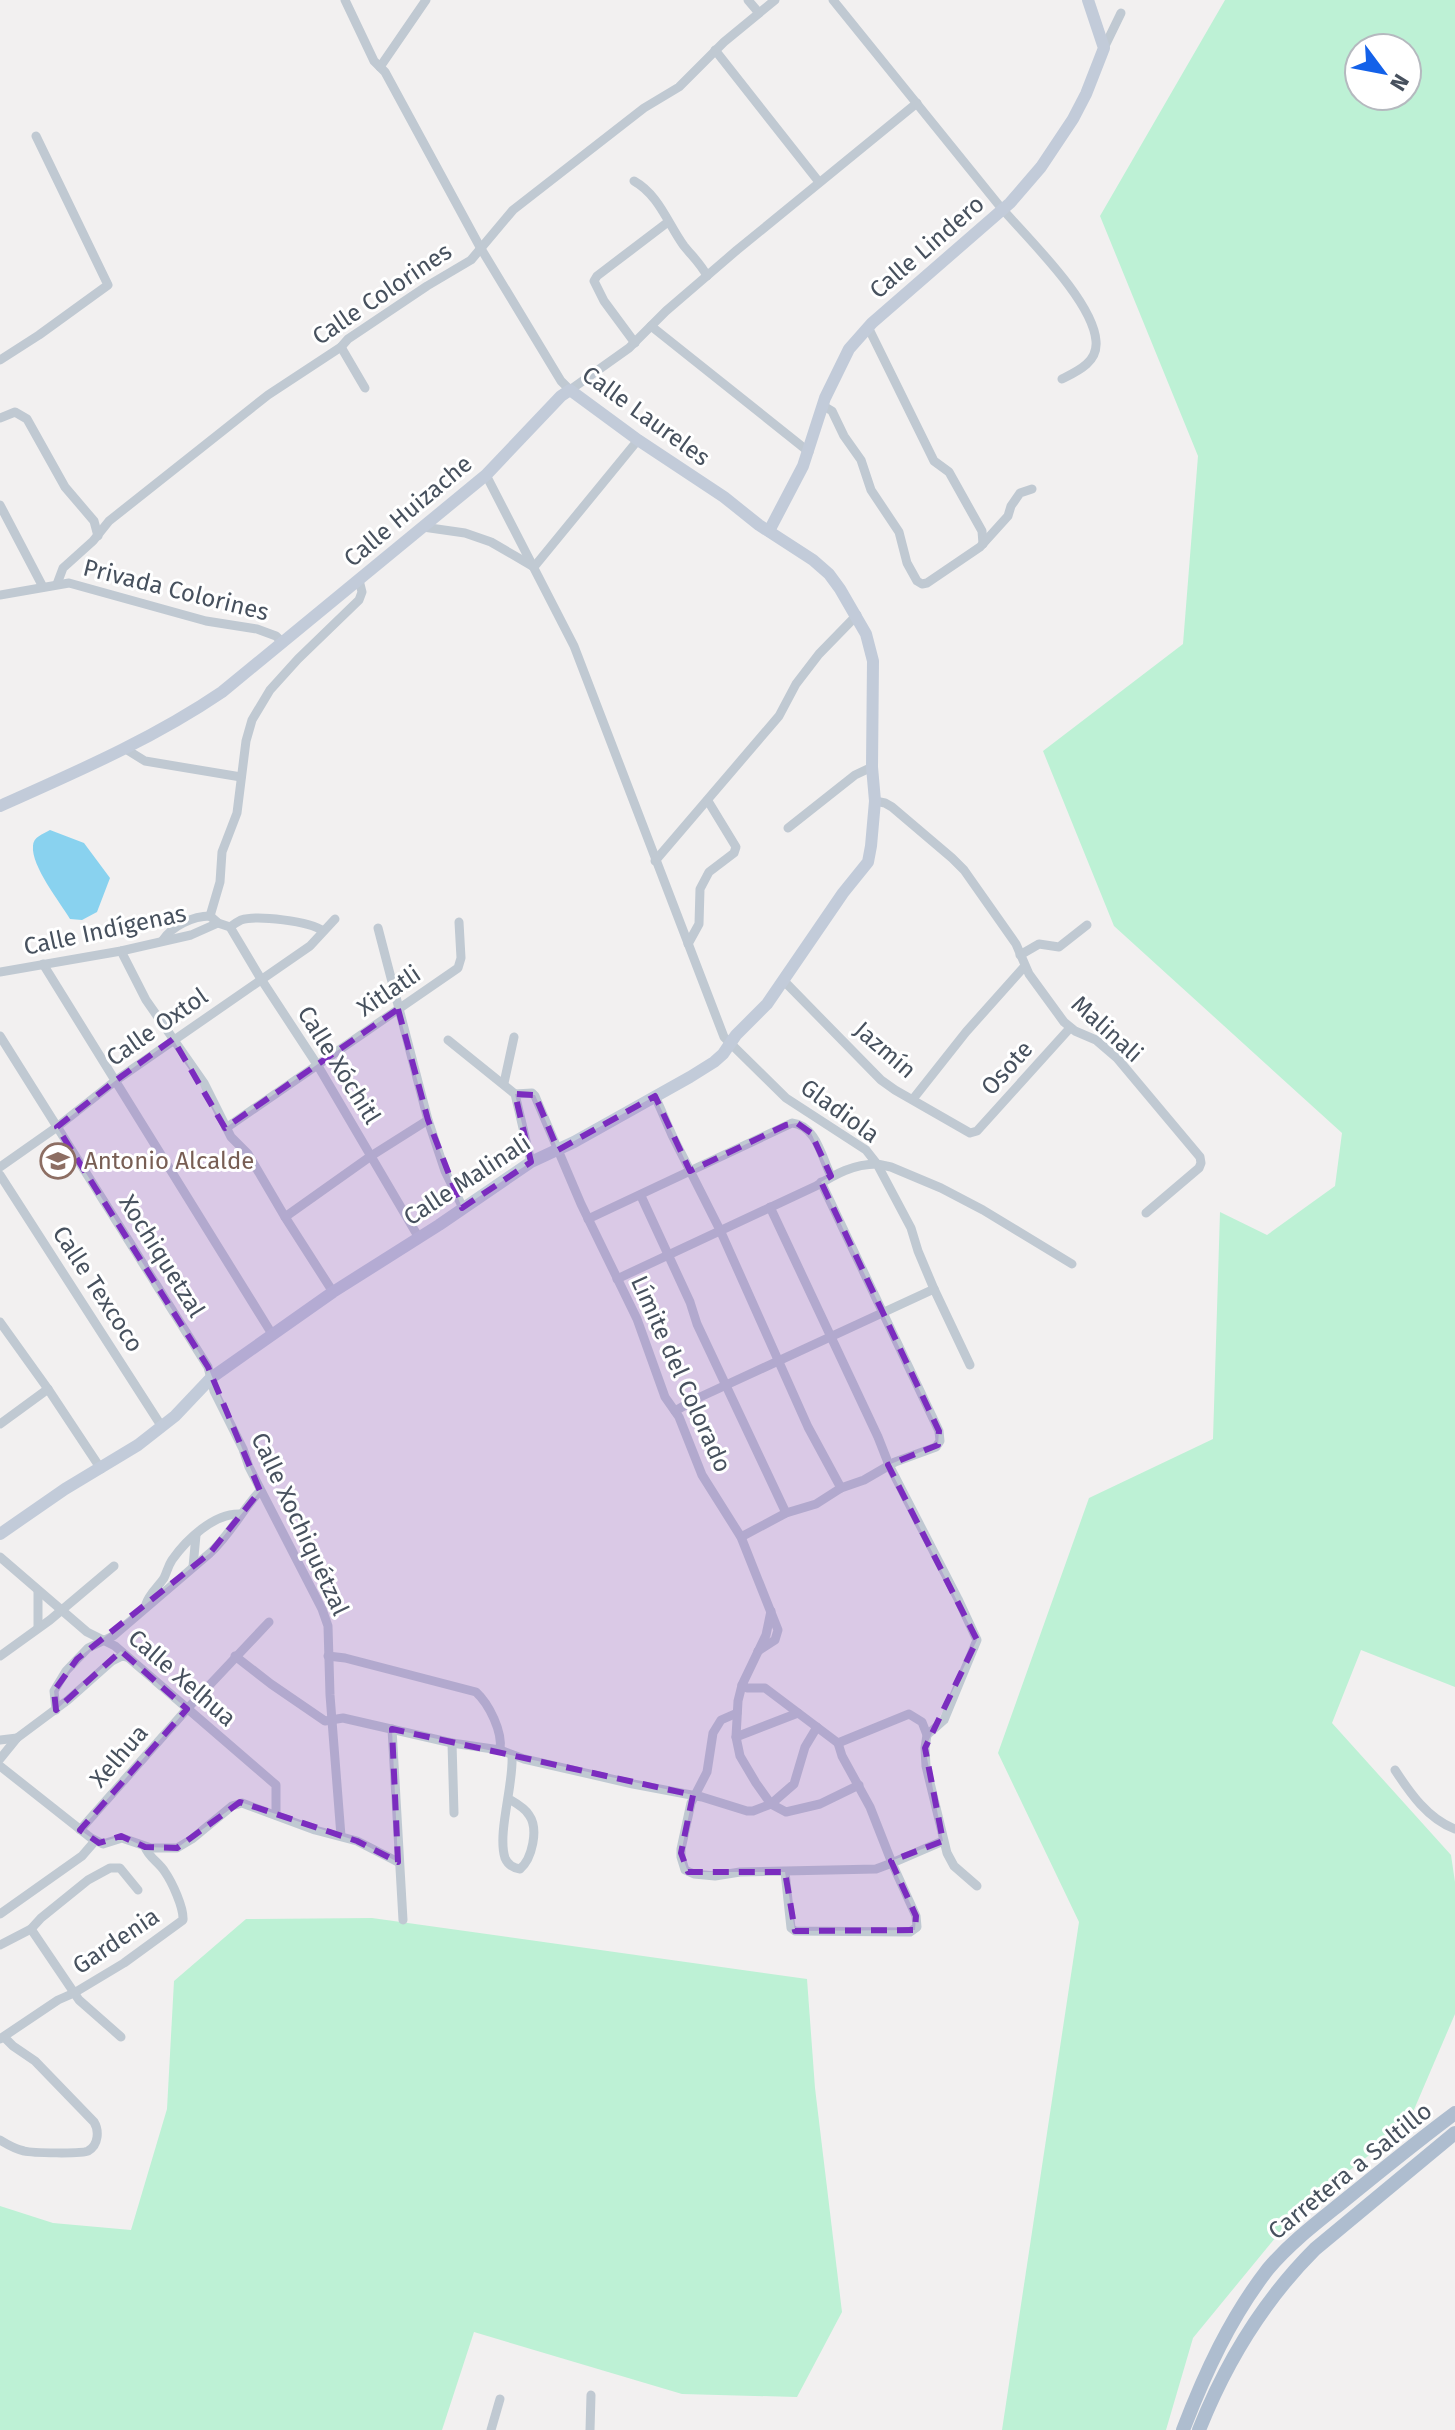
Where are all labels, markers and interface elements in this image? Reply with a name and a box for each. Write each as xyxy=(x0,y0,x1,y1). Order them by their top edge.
north arrow xyxy=(1343,32,1423,112)
text: N xyxy=(1384,69,1415,96)
street label: Calle Lindero xyxy=(864,190,990,304)
street label: Calle Colorines xyxy=(307,237,457,351)
street label: Calle Laureles xyxy=(577,360,715,472)
street label: Calle Huizache xyxy=(338,449,478,573)
street label: Privada Colorines xyxy=(80,553,272,627)
street label: Calle Indígenas xyxy=(21,899,189,961)
street label: Xitlatli xyxy=(352,960,426,1022)
street label: Calle Oxtol xyxy=(101,982,213,1072)
street label: Malinali xyxy=(1066,990,1148,1068)
street label: Calle Xóchitl xyxy=(292,1001,386,1129)
street label: Jazmín xyxy=(849,1016,921,1084)
street label: Osote xyxy=(975,1035,1039,1101)
street label: Gladiola xyxy=(795,1073,885,1149)
street label: Calle Malinali xyxy=(398,1129,536,1231)
school or university icon: Antonio Alcalde xyxy=(39,1142,77,1180)
place label: Antonio Alcalde xyxy=(84,1147,254,1175)
street label: Xochiquetzal xyxy=(113,1190,211,1322)
street label: Calle Texcoco xyxy=(47,1221,149,1357)
street label: Límite del Colorado xyxy=(625,1271,737,1477)
street label: Calle Xochiquétzal xyxy=(245,1428,355,1620)
street label: Calle Xelhua xyxy=(123,1624,241,1732)
street label: Xelhua xyxy=(84,1719,154,1793)
street label: Gardenia xyxy=(68,1902,164,1980)
street label: Carretera a Saltillo xyxy=(1263,2097,1437,2245)

